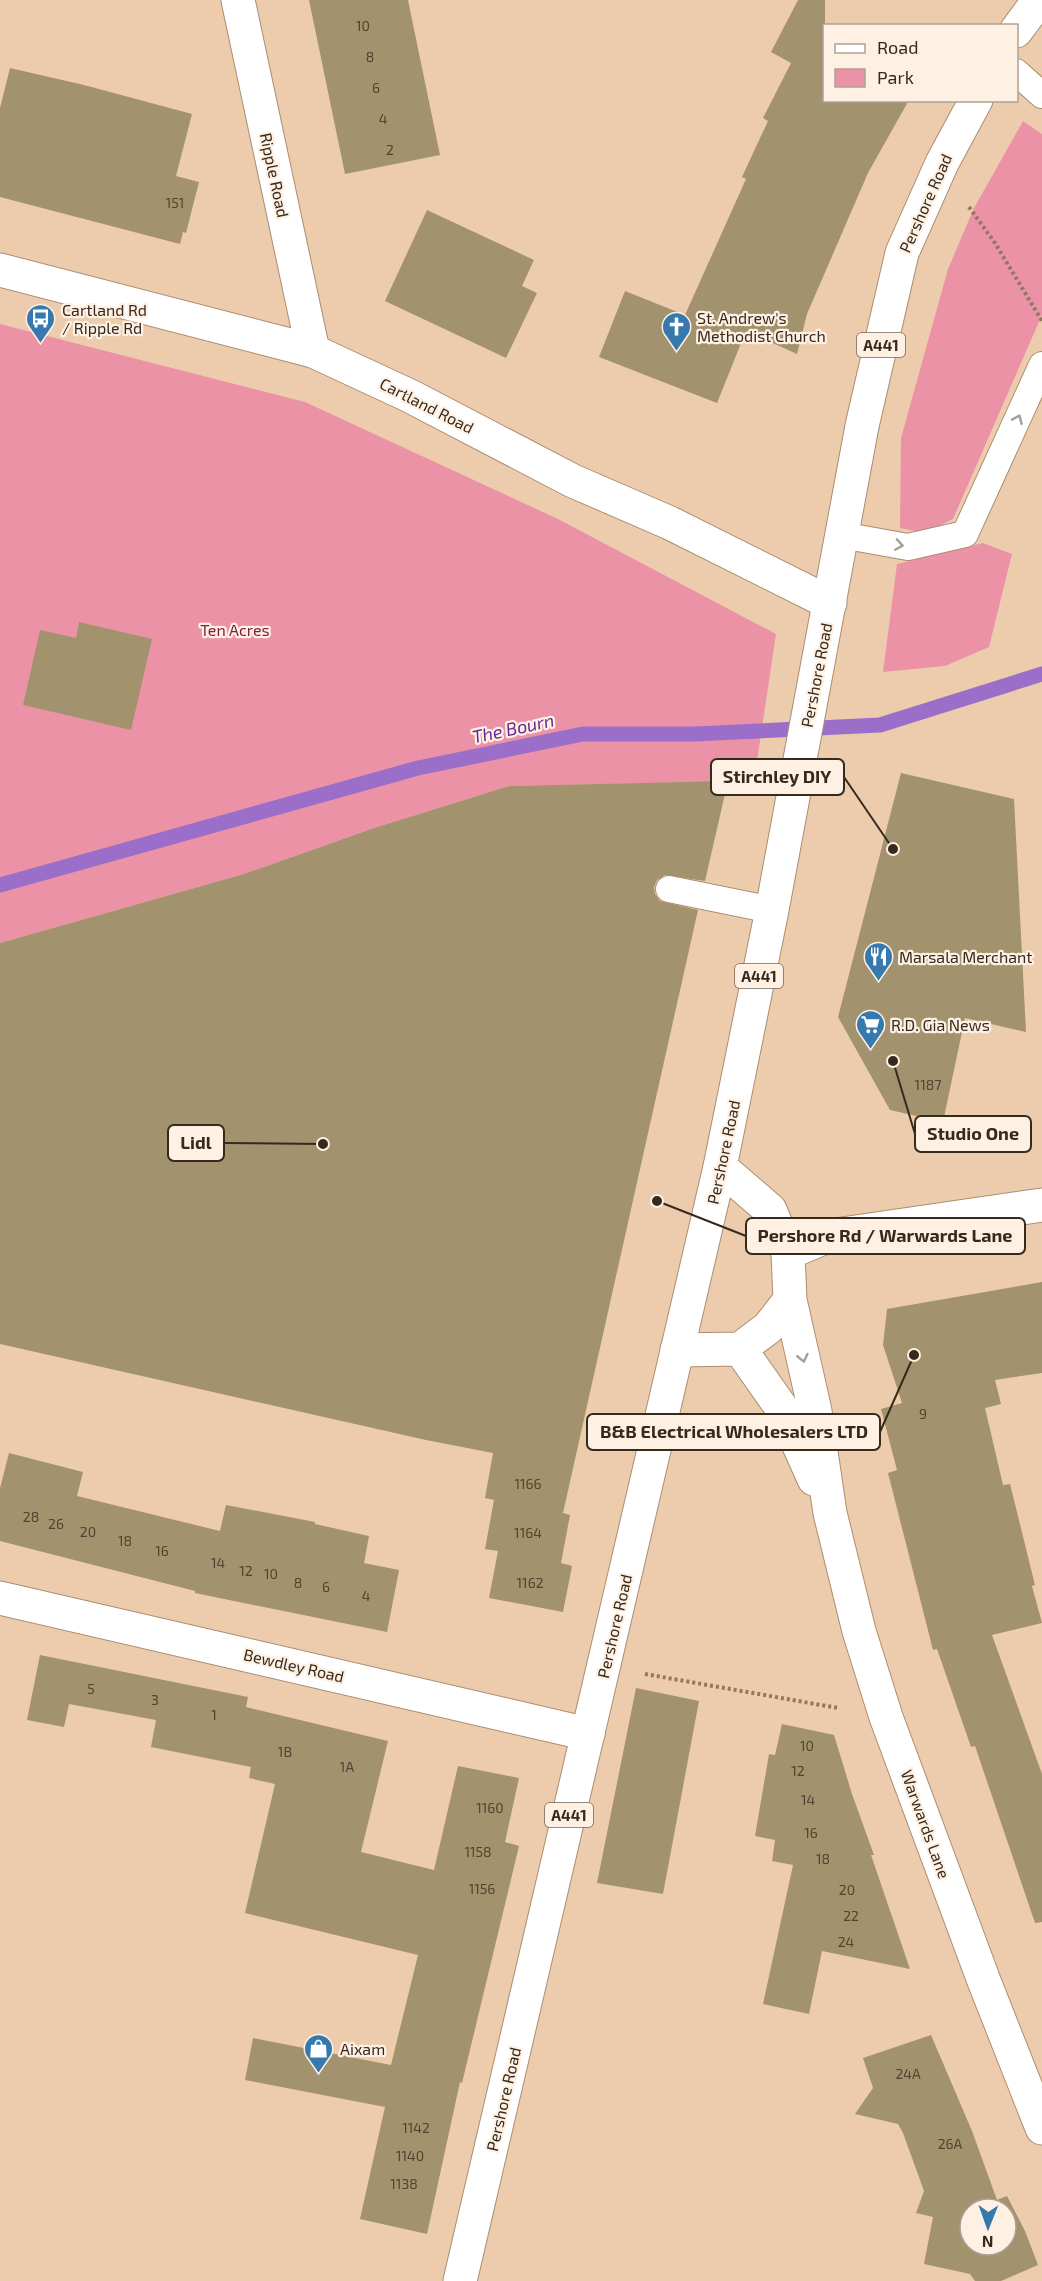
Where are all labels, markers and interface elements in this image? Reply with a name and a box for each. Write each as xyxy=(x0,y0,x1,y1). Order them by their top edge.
house number: 10 xyxy=(356,17,370,34)
legend xyxy=(823,24,1018,102)
text: Road xyxy=(877,36,918,58)
house number: 8 xyxy=(366,48,374,65)
text: Park xyxy=(877,66,914,88)
house number: 6 xyxy=(372,79,380,96)
house number: 4 xyxy=(379,110,387,127)
street label: Ripple Road xyxy=(257,131,293,219)
house number: 2 xyxy=(386,141,394,158)
street label: Pershore Road xyxy=(895,151,955,255)
house number: 151 xyxy=(166,194,184,211)
place label: Cartland Rd / Ripple Rd xyxy=(62,300,147,337)
bus stop icon: Cartland Rd / Ripple Rd xyxy=(25,302,57,344)
place label: St. Andrew's Methodist Church xyxy=(697,308,826,345)
church icon: St. Andrew's Methodist Church xyxy=(660,310,692,352)
road number: A441 xyxy=(857,333,905,357)
street label: Cartland Road xyxy=(377,373,477,437)
one-way arrow xyxy=(1010,414,1022,425)
one-way arrow xyxy=(894,539,903,551)
park label: Ten Acres xyxy=(200,620,270,639)
street label: Pershore Road xyxy=(797,621,835,729)
water label: The Bourn xyxy=(470,709,556,747)
callout: Stirchley DIY xyxy=(711,759,844,795)
text: Stirchley DIY xyxy=(723,765,831,787)
restaurant icon: Marsala Merchant xyxy=(862,940,894,982)
place label: Marsala Merchant xyxy=(899,947,1032,966)
road number: A441 xyxy=(735,964,783,988)
supermarket icon: R.D. Gia News xyxy=(854,1008,886,1050)
place label: R.D. Gia News xyxy=(891,1015,990,1034)
house number: 1187 xyxy=(915,1076,941,1093)
street label: Pershore Road xyxy=(703,1098,743,1206)
callout: Studio One xyxy=(915,1116,1031,1152)
text: Studio One xyxy=(927,1122,1019,1144)
callout: Lidl xyxy=(168,1125,224,1161)
text: Lidl xyxy=(180,1131,212,1153)
callout: Pershore Rd / Warwards Lane xyxy=(746,1218,1025,1254)
text: Pershore Rd / Warwards Lane xyxy=(758,1224,1012,1246)
one-way arrow xyxy=(795,1352,808,1362)
house number: 9 xyxy=(919,1405,927,1422)
callout: B&B Electrical Wholesalers LTD xyxy=(587,1414,880,1450)
text: B&B Electrical Wholesalers LTD xyxy=(600,1420,868,1442)
house number: 1166 xyxy=(514,1475,542,1492)
house number: 28 xyxy=(23,1508,39,1525)
house number: 26 xyxy=(48,1515,64,1532)
house number: 20 xyxy=(80,1523,96,1540)
house number: 1164 xyxy=(514,1524,542,1541)
house number: 18 xyxy=(118,1532,132,1549)
house number: 16 xyxy=(155,1542,169,1559)
house number: 14 xyxy=(211,1554,225,1571)
house number: 12 xyxy=(239,1562,253,1579)
house number: 10 xyxy=(264,1565,278,1582)
street label: Pershore Road xyxy=(593,1572,635,1680)
house number: 8 xyxy=(294,1574,302,1591)
house number: 1162 xyxy=(516,1574,544,1591)
house number: 6 xyxy=(322,1578,330,1595)
house number: 4 xyxy=(362,1587,370,1604)
street label: Bewdley Road xyxy=(242,1644,346,1686)
house number: 5 xyxy=(87,1680,95,1697)
house number: 3 xyxy=(151,1691,159,1708)
house number: 1 xyxy=(211,1706,217,1723)
house number: 10 xyxy=(800,1737,814,1754)
house number: 1B xyxy=(278,1743,292,1760)
house number: 1A xyxy=(340,1758,354,1775)
house number: 12 xyxy=(791,1762,805,1779)
street label: Warwards Lane xyxy=(898,1767,954,1881)
house number: 14 xyxy=(801,1791,815,1808)
house number: 1160 xyxy=(476,1799,504,1816)
road number: A441 xyxy=(545,1803,593,1827)
house number: 16 xyxy=(804,1824,818,1841)
house number: 1158 xyxy=(464,1843,492,1860)
house number: 18 xyxy=(816,1850,830,1867)
house number: 1156 xyxy=(469,1880,495,1897)
house number: 20 xyxy=(839,1881,855,1898)
house number: 22 xyxy=(843,1907,859,1924)
house number: 24 xyxy=(838,1933,854,1950)
shop icon: Aixam xyxy=(303,2032,335,2074)
place label: Aixam xyxy=(340,2039,385,2058)
street label: Pershore Road xyxy=(482,2045,524,2153)
house number: 24A xyxy=(895,2065,921,2082)
house number: 1142 xyxy=(402,2119,430,2136)
house number: 26A xyxy=(938,2135,963,2152)
house number: 1140 xyxy=(396,2147,424,2164)
house number: 1138 xyxy=(390,2175,418,2192)
north arrow xyxy=(958,2197,1018,2257)
text: N xyxy=(982,2233,994,2252)

